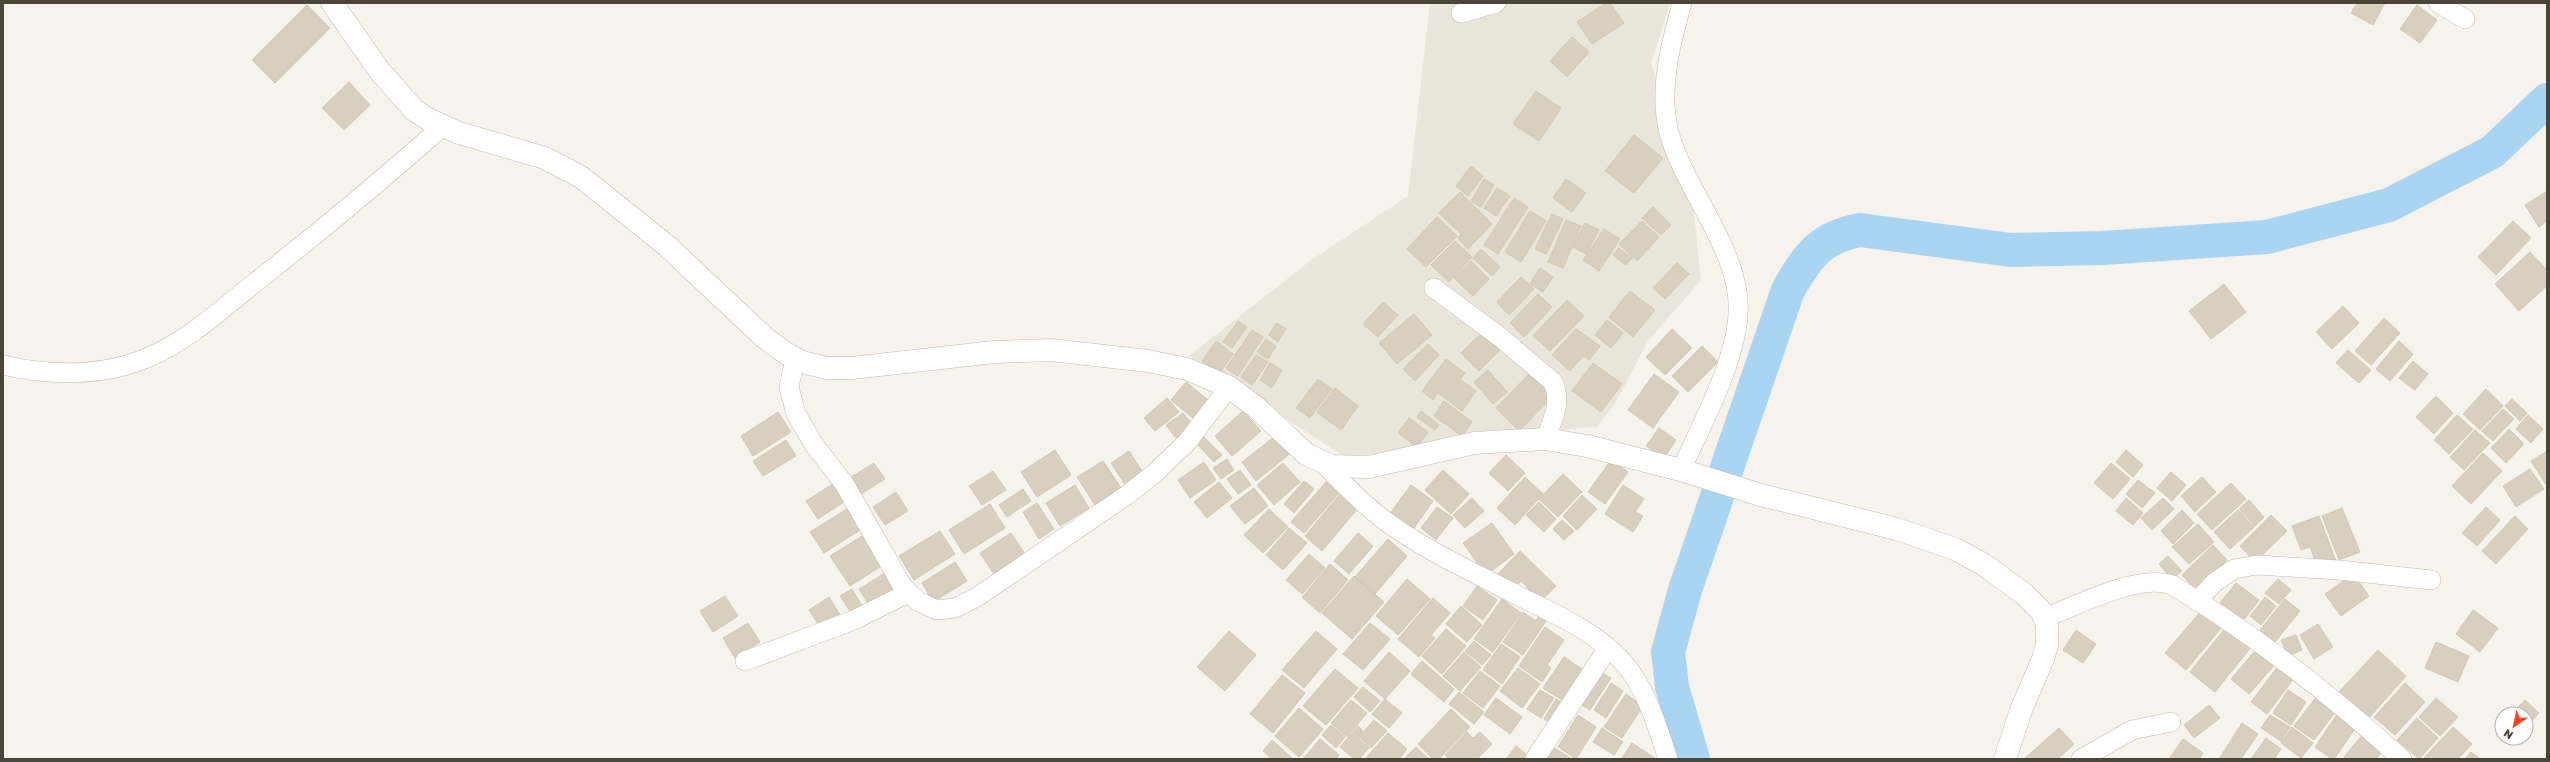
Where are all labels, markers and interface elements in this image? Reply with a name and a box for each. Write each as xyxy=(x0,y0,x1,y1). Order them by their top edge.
north arrow xyxy=(2494,706,2534,746)
text: N xyxy=(2501,727,2515,742)

